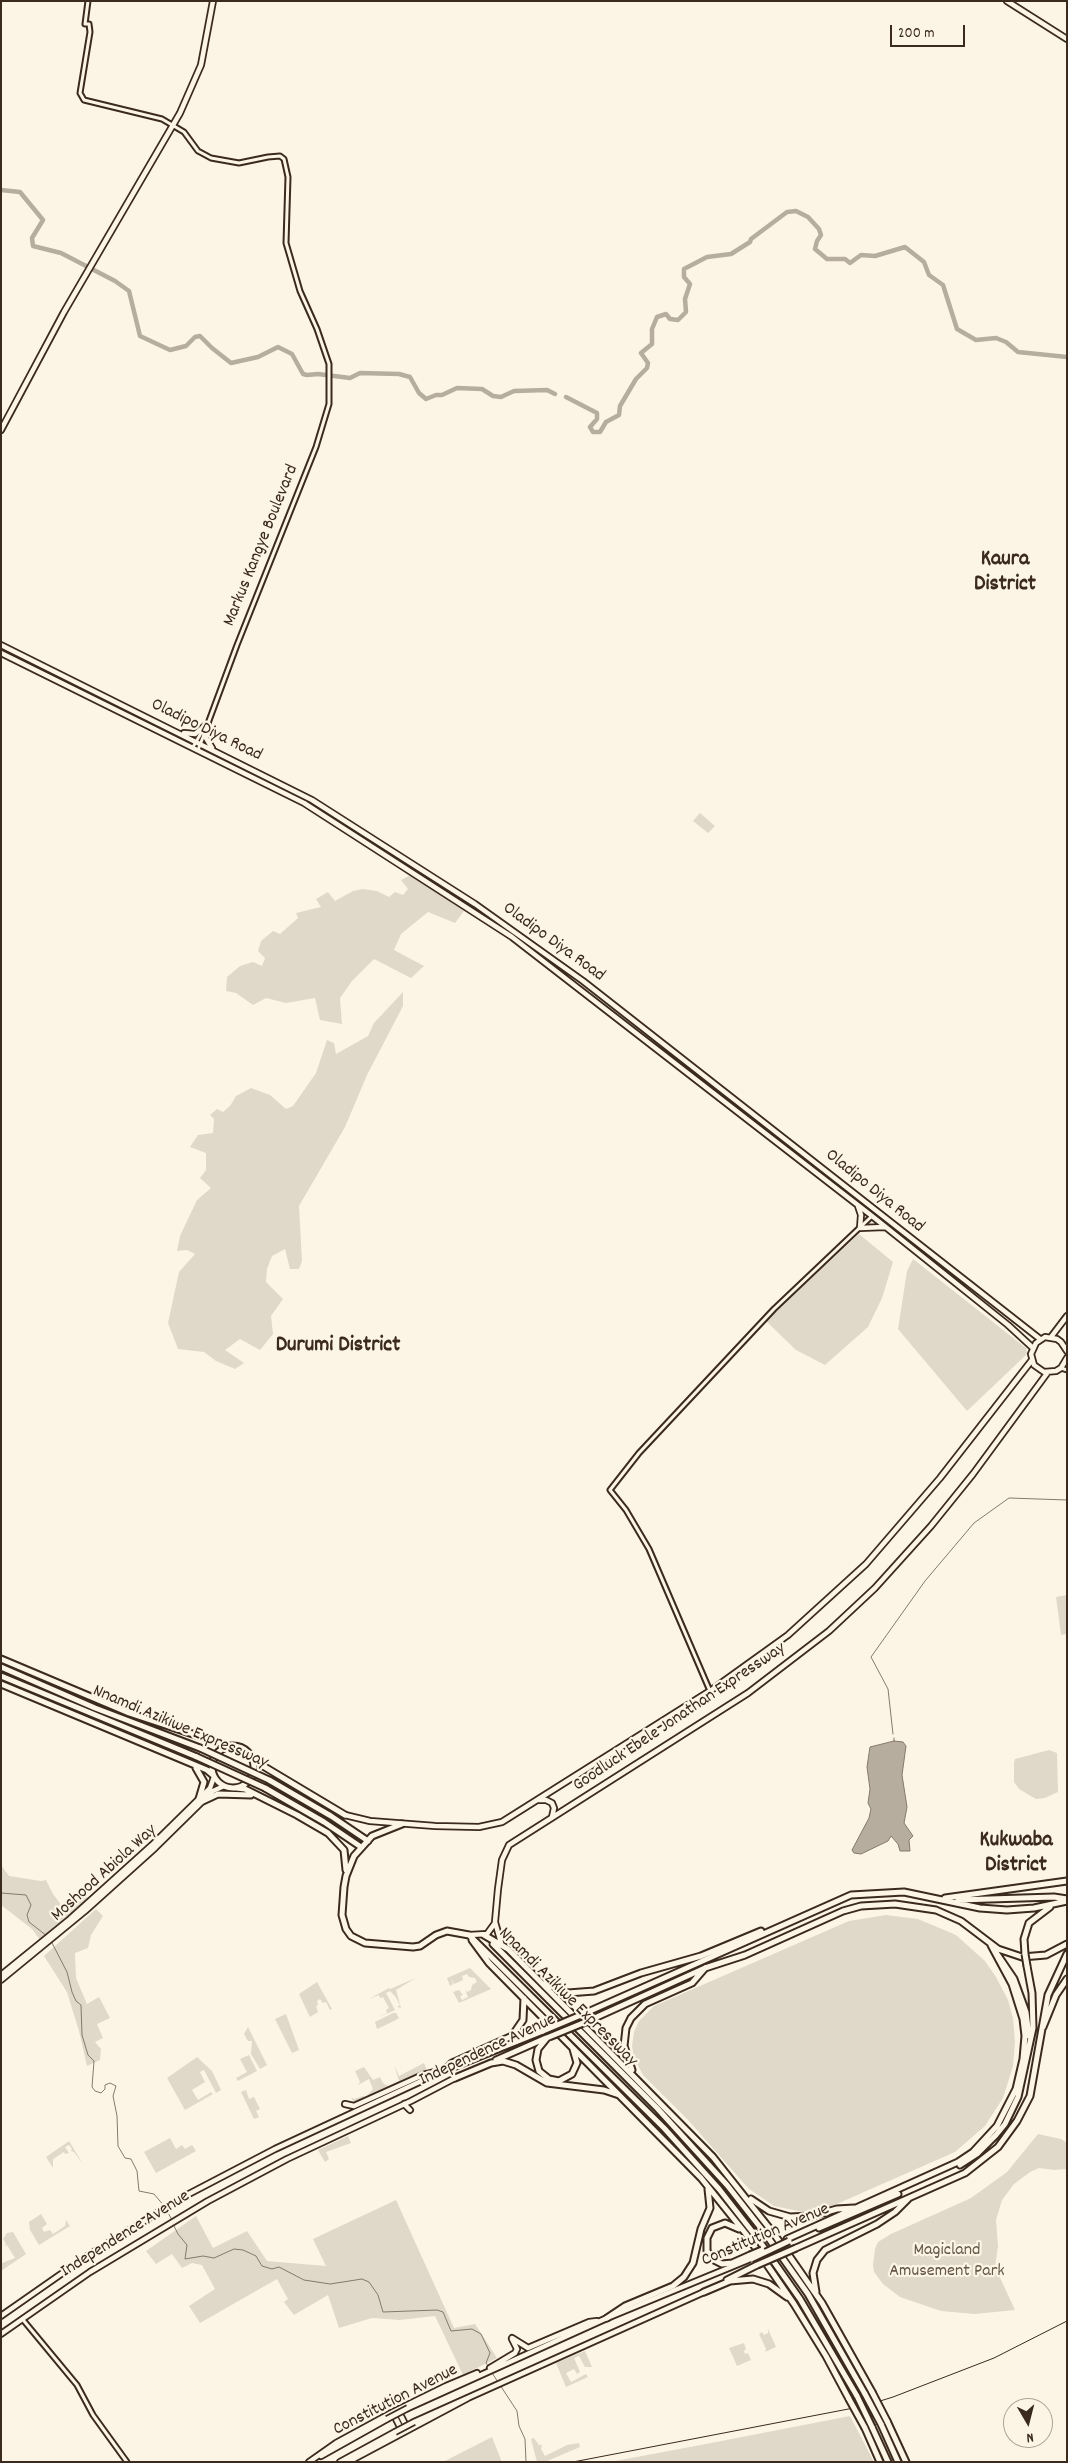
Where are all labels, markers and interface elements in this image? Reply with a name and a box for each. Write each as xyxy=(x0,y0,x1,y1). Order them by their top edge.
scale bar xyxy=(893,15,968,47)
text: 200 m xyxy=(898,23,935,45)
street label: Markus Kangye Boulevard xyxy=(220,462,304,630)
district label: Kaura District xyxy=(974,548,1036,600)
street label: Oladipo Diya Road xyxy=(147,695,265,767)
street label: Oladipo Diya Road xyxy=(498,899,608,987)
street label: Oladipo Diya Road xyxy=(820,1145,928,1239)
district label: Durumi District xyxy=(276,1334,400,1360)
street label: Goodluck Ebele Jonathan Expressway xyxy=(570,1639,790,1797)
street label: Nnamdi Azikiwe Expressway xyxy=(89,1681,271,1775)
street label: Moshood Abiola Way xyxy=(48,1821,162,1927)
district label: Kukwaba District xyxy=(980,1829,1052,1880)
street label: Nnamdi Azikiwe Expressway xyxy=(493,1924,641,2072)
street label: Independence Avenue xyxy=(416,2010,560,2092)
street label: Independence Avenue xyxy=(58,2187,194,2283)
street label: Constitution Avenue xyxy=(699,2199,833,2273)
park label: Magicland Amusement Park xyxy=(889,2241,1005,2284)
street label: Constitution Avenue xyxy=(330,2360,462,2442)
north arrow xyxy=(1003,2398,1053,2448)
text: N xyxy=(1025,2426,1035,2447)

